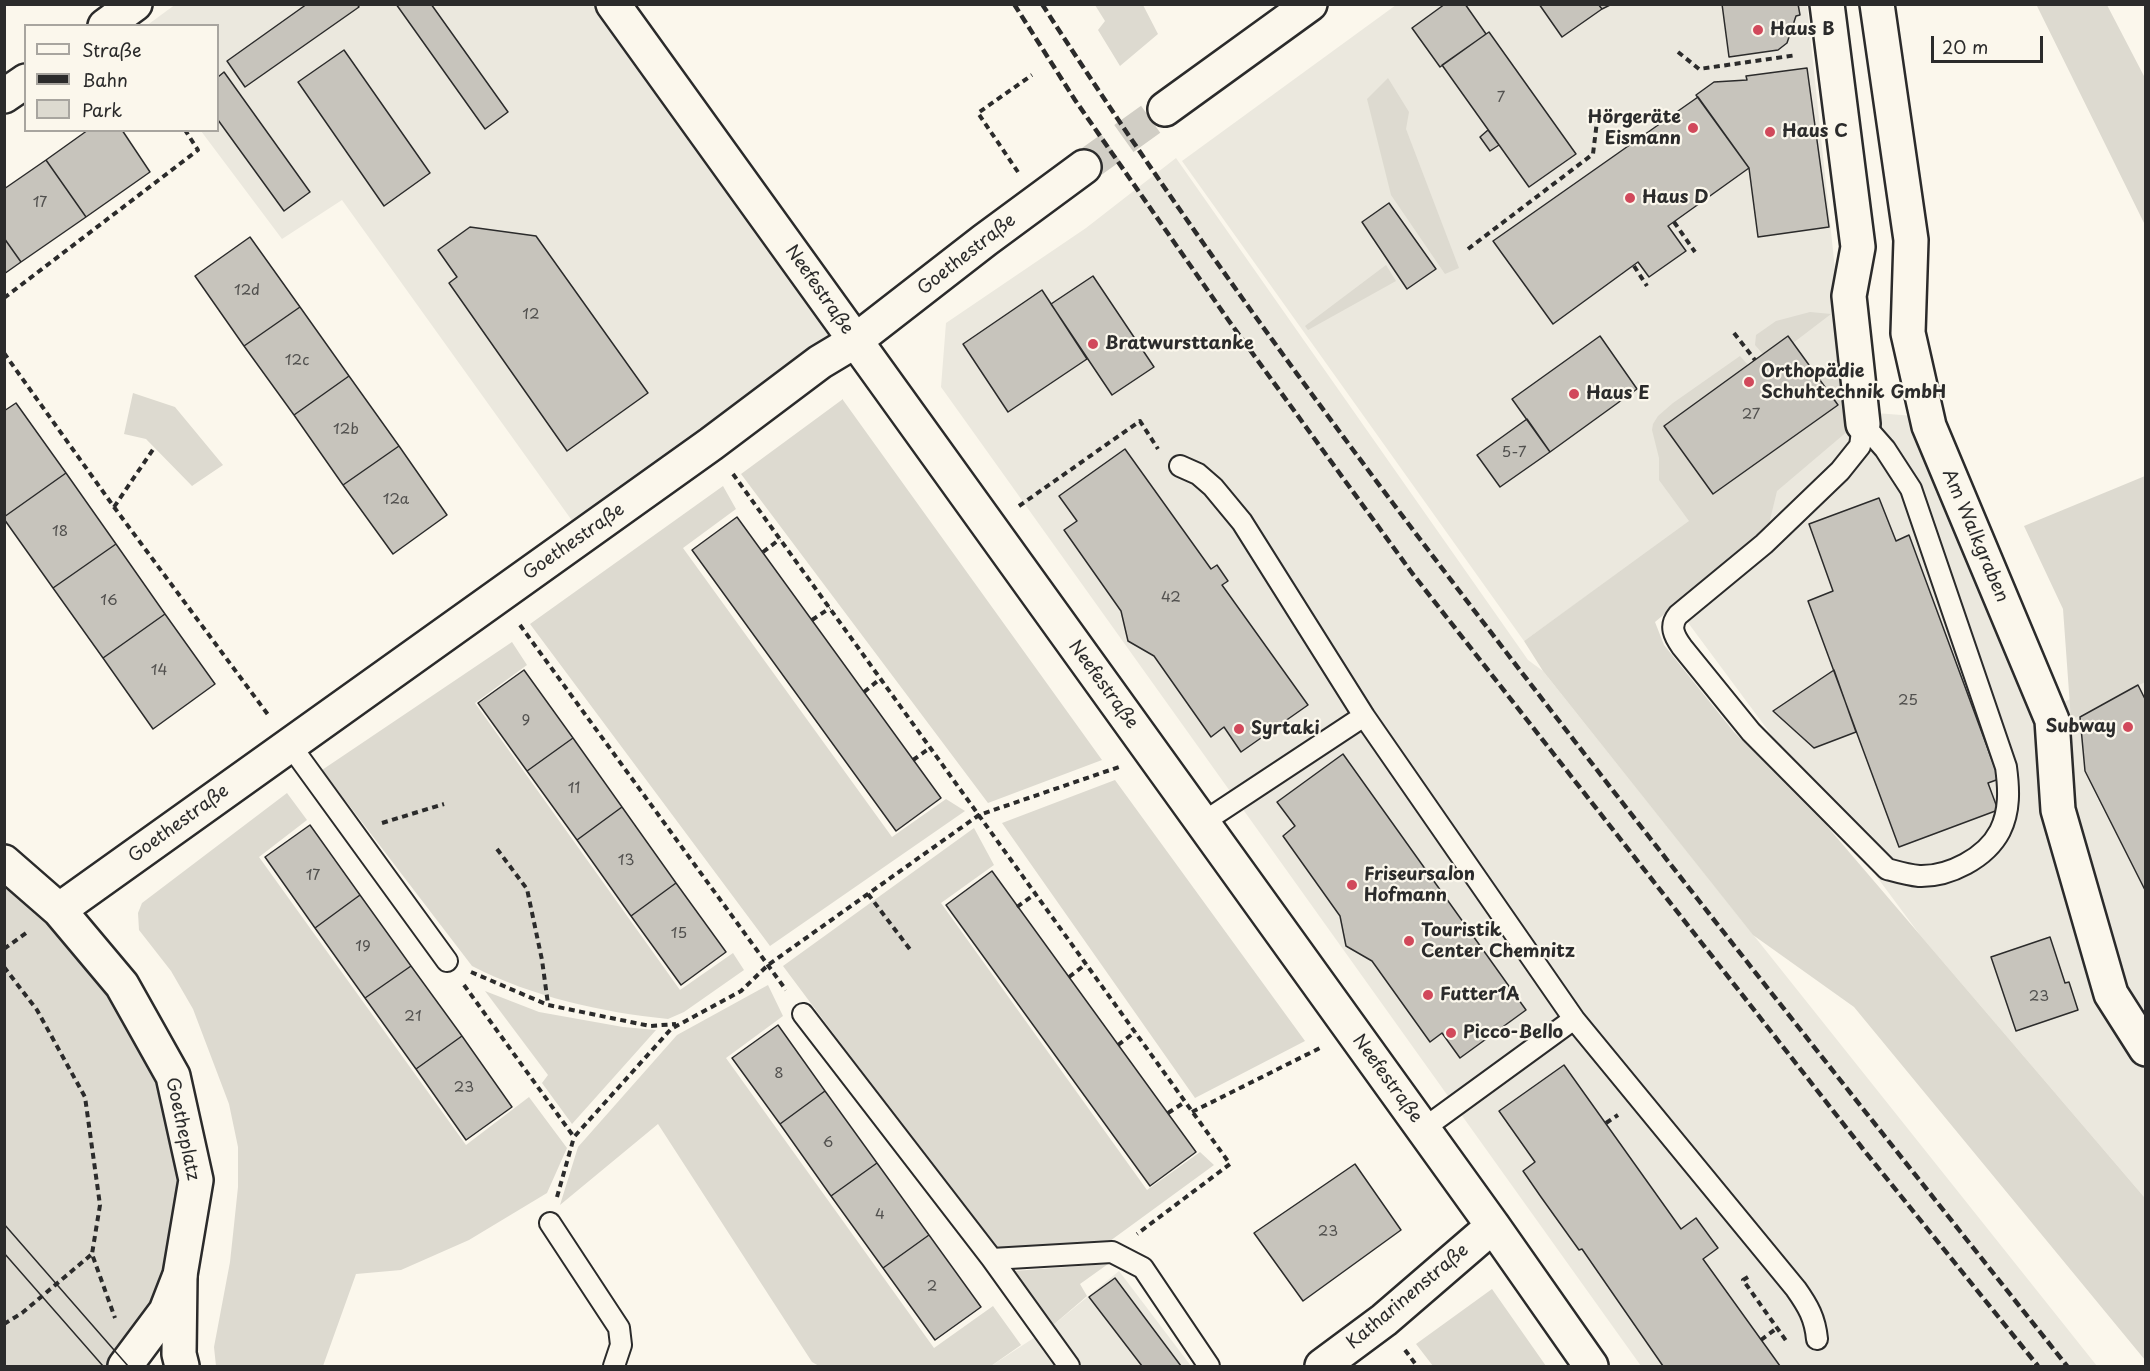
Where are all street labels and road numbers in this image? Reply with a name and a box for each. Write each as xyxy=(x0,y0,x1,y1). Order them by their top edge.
street label: Goethestraße xyxy=(914,210,1020,300)
street label: Neefestraße xyxy=(780,241,858,339)
street label: Am Walkgraben xyxy=(1937,466,2013,606)
street label: Goethestraße xyxy=(519,499,629,585)
street label: Neefestraße xyxy=(1064,636,1142,734)
street label: Goethestraße xyxy=(125,780,233,868)
street label: Neefestraße xyxy=(1348,1030,1426,1128)
street label: Goetheplatz xyxy=(161,1075,203,1183)
street label: Katharinenstraße xyxy=(1343,1240,1473,1354)

